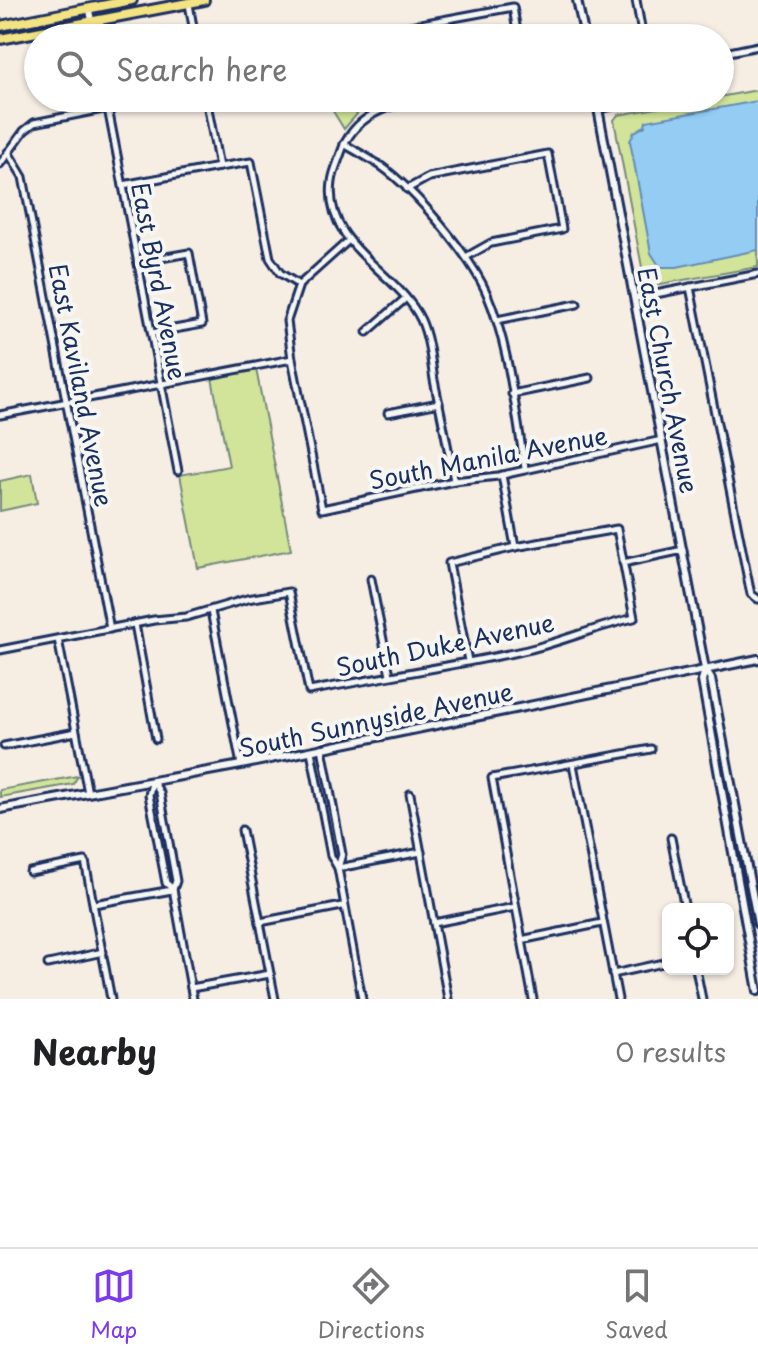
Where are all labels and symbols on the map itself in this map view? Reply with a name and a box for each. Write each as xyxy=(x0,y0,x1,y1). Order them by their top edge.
street label: East Byrd Avenue xyxy=(123,179,197,383)
street label: East Kaviland Avenue xyxy=(41,260,123,510)
street label: East Church Avenue xyxy=(629,264,709,496)
street label: South Manila Avenue xyxy=(366,416,610,498)
street label: South Duke Avenue xyxy=(333,603,557,685)
street label: South Sunnyside Avenue xyxy=(236,672,516,766)

